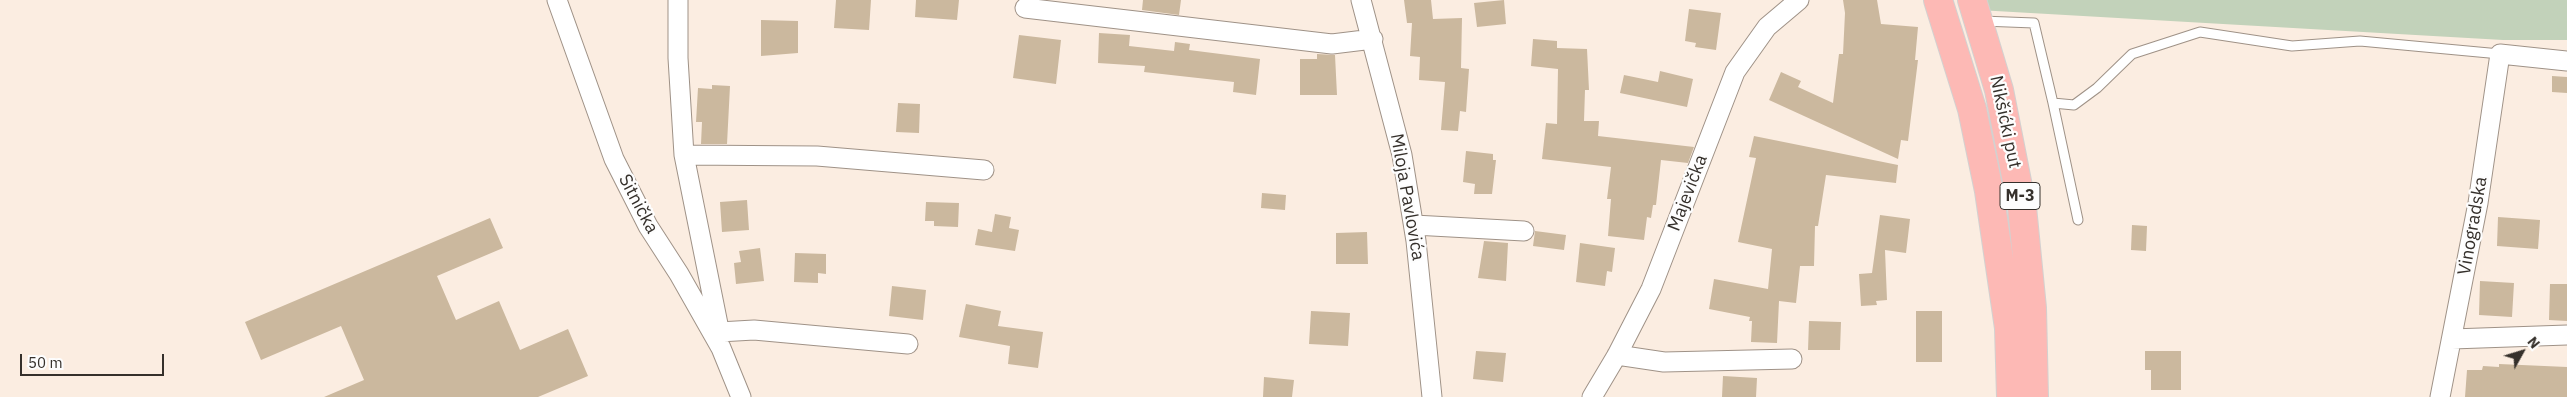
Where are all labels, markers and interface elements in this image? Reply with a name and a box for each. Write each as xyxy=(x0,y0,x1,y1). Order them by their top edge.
street label: Nikšićki put xyxy=(1985,74,2025,170)
street label: Miloja Pavlovića xyxy=(1385,132,1429,262)
street label: Majevička xyxy=(1664,152,1712,234)
street label: Sitnička xyxy=(613,171,663,237)
street label: Vinogradska xyxy=(2454,175,2492,277)
road number: M-3 xyxy=(2000,182,2040,210)
north arrow xyxy=(2497,327,2547,377)
text: N xyxy=(2523,333,2544,352)
scale bar xyxy=(22,344,166,376)
text: 50 m xyxy=(28,353,63,372)

